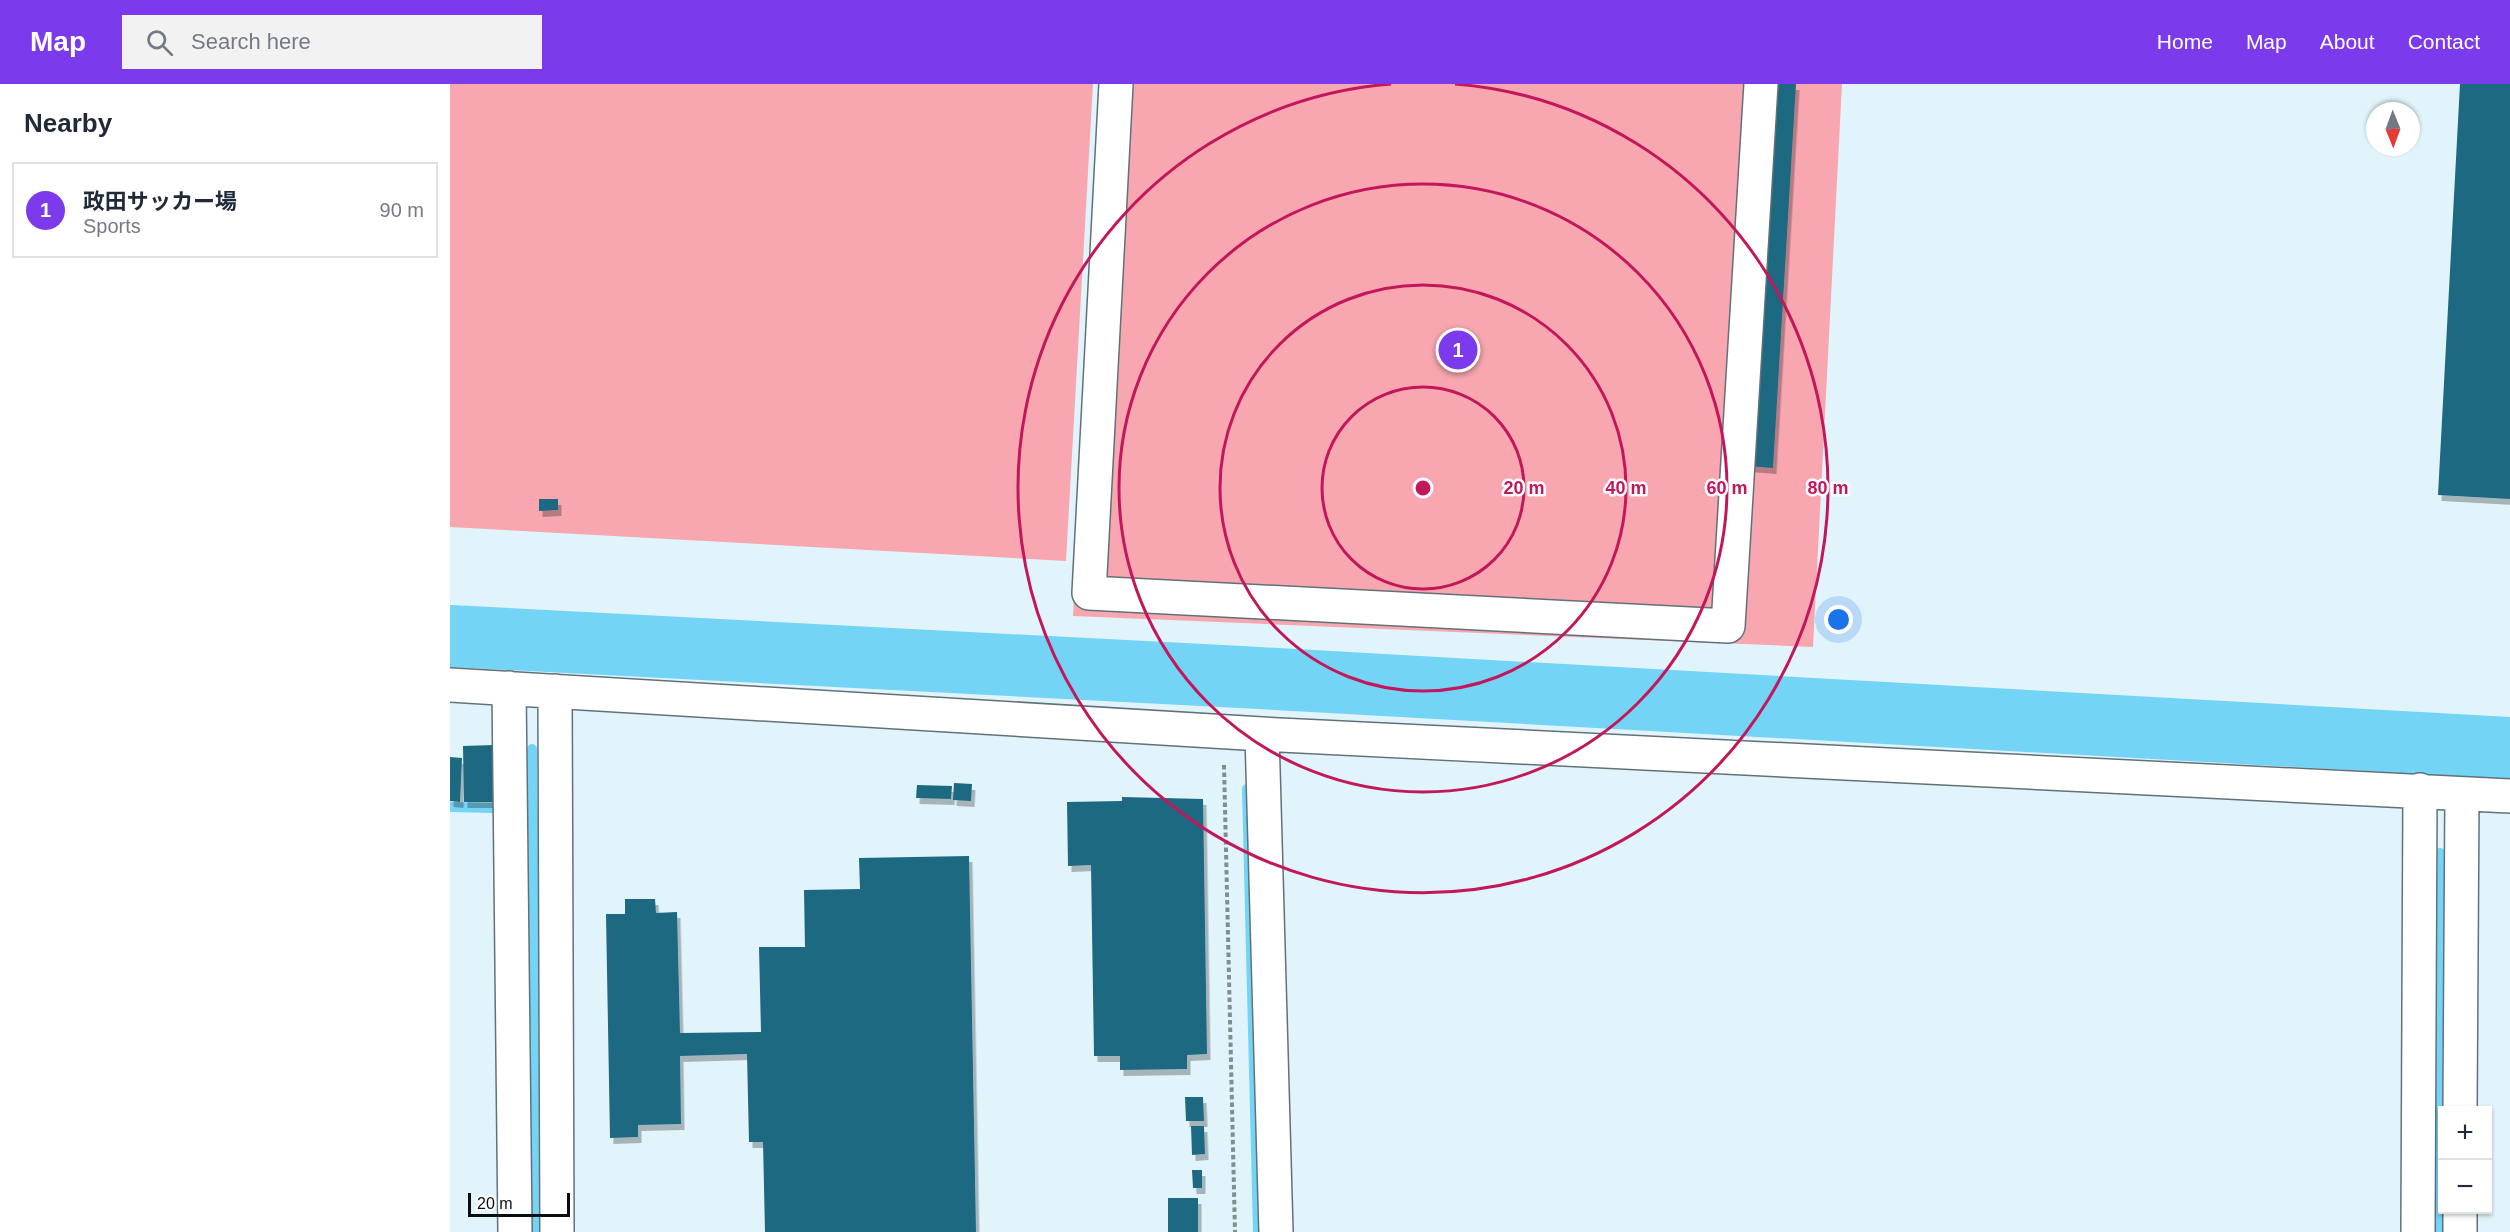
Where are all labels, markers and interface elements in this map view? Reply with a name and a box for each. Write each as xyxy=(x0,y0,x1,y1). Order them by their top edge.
search box xyxy=(122,15,542,69)
text: Map xyxy=(30,26,86,57)
icon: search xyxy=(143,26,176,59)
text: Search here xyxy=(191,29,311,54)
text: Home xyxy=(2157,30,2213,53)
text: Map xyxy=(2246,30,2287,53)
text: About xyxy=(2320,30,2375,53)
text: Contact xyxy=(2408,30,2480,53)
north arrow xyxy=(2366,102,2420,156)
text: Nearby xyxy=(24,108,112,138)
text: 政田サッカー場 xyxy=(83,189,237,214)
text: 1 xyxy=(40,199,51,221)
text: 90 m xyxy=(380,199,424,221)
text: Sports xyxy=(83,215,141,237)
pin: 1 xyxy=(1438,328,1478,372)
centre of rings xyxy=(1413,478,1433,498)
text: 20 m xyxy=(1503,478,1545,498)
text: 40 m xyxy=(1605,478,1647,498)
text: 60 m xyxy=(1706,478,1748,498)
text: 80 m xyxy=(1807,478,1849,498)
your location xyxy=(1824,605,1853,634)
map controls xyxy=(2438,1106,2492,1214)
button: + xyxy=(2438,1106,2492,1160)
button: − xyxy=(2438,1160,2492,1214)
scale bar xyxy=(468,1190,570,1218)
text: 20 m xyxy=(477,1195,513,1212)

